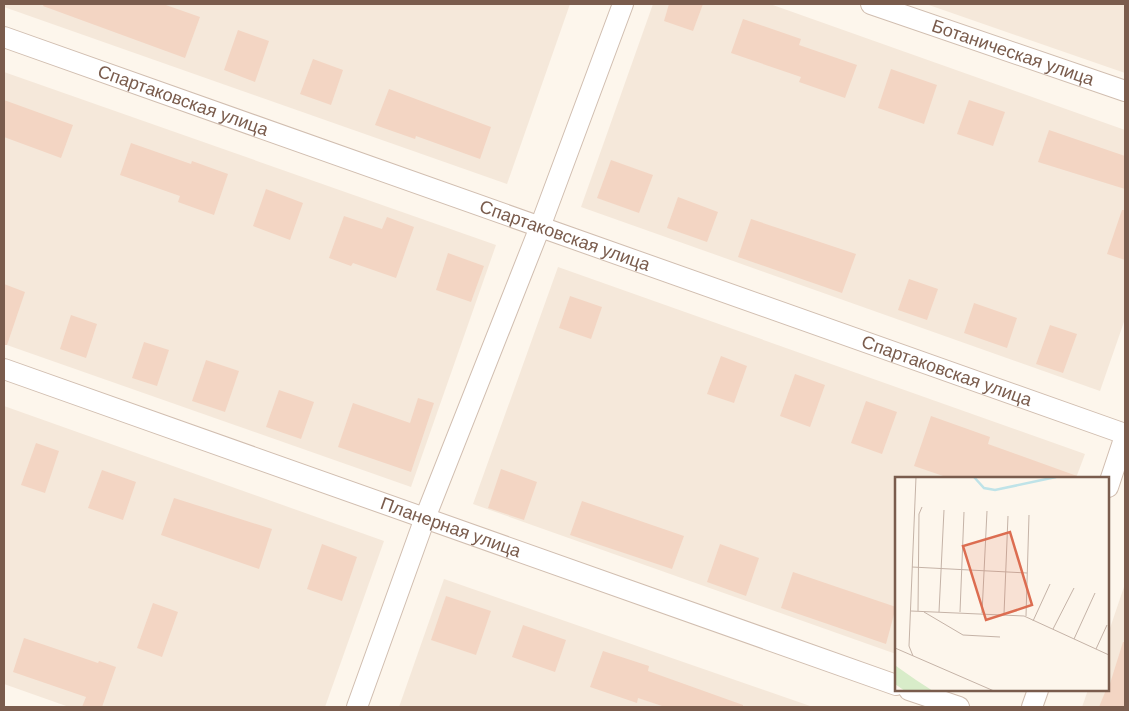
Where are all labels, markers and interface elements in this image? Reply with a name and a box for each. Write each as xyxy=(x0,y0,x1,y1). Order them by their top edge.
street label: Ботаническая улица xyxy=(928,14,1098,92)
street label: Спартаковская улица xyxy=(95,59,273,142)
street label: Спартаковская улица xyxy=(476,194,654,277)
street label: Спартаковская улица xyxy=(858,330,1036,412)
inset map xyxy=(895,477,1109,691)
street label: Планерная улица xyxy=(377,491,525,564)

